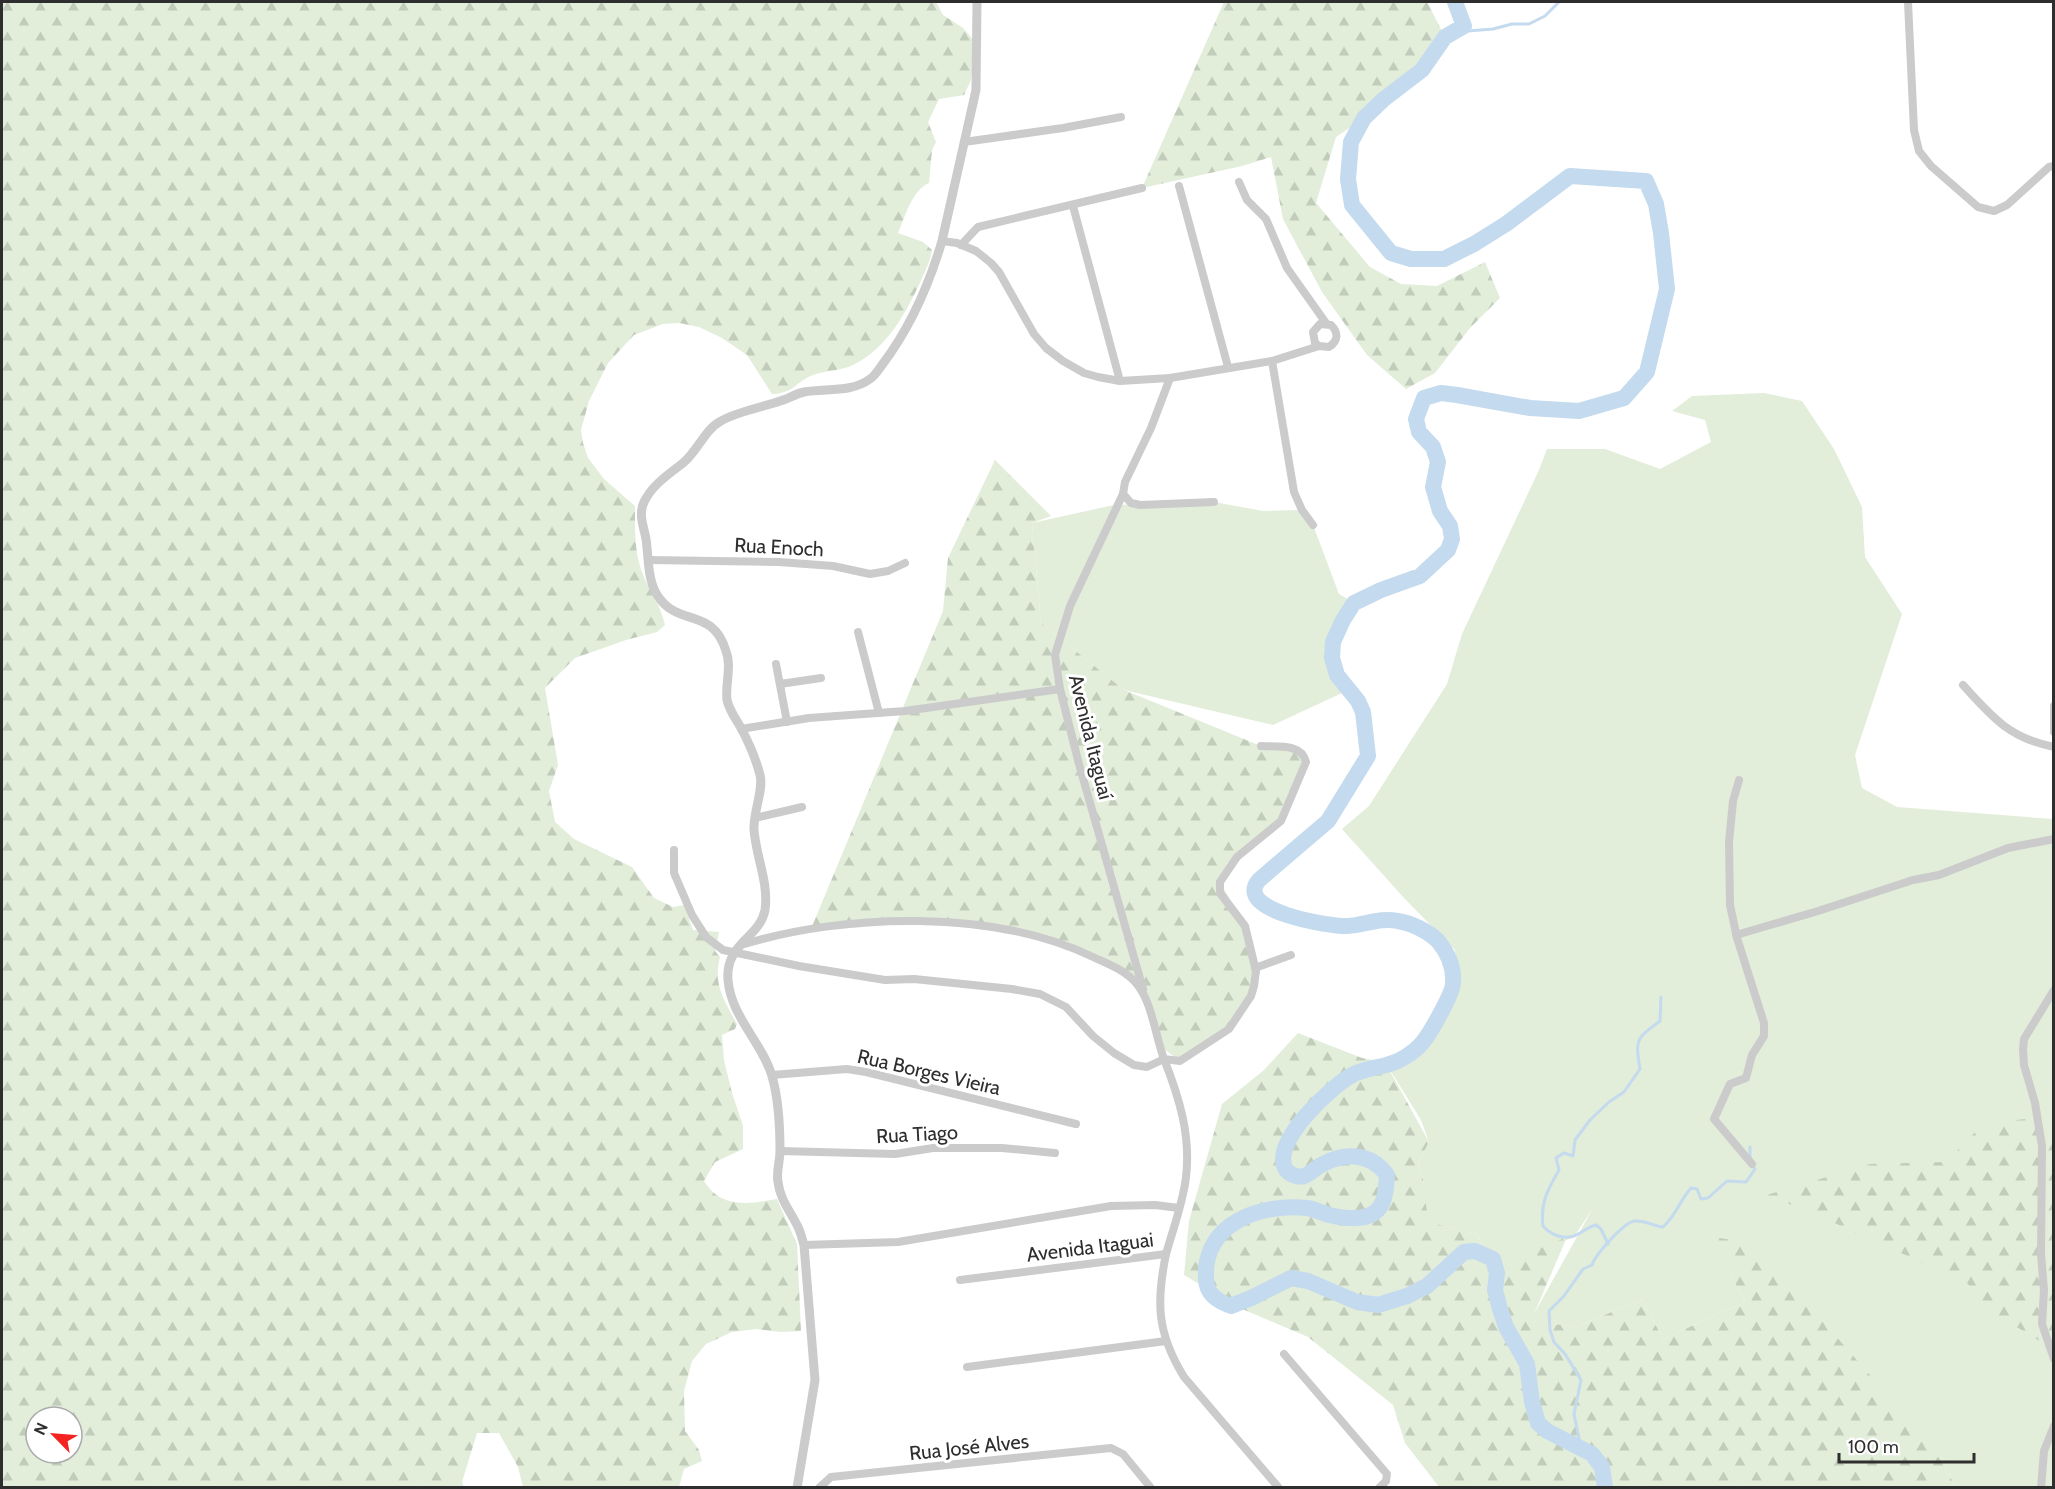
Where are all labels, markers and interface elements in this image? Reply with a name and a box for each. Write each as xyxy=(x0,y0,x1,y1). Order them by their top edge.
street label: Rua Enoch xyxy=(734,533,824,561)
street label: Avenida Itaguaí xyxy=(1064,672,1118,802)
street label: Rua Borges Vieira xyxy=(855,1044,1003,1100)
street label: Rua Tiago xyxy=(876,1120,958,1148)
street label: Avenida Itaguai xyxy=(1025,1227,1155,1267)
north arrow xyxy=(24,1405,84,1465)
text: N xyxy=(30,1420,52,1438)
scale bar xyxy=(1839,1426,1974,1464)
street label: Rua José Alves xyxy=(908,1429,1030,1465)
text: 100 m xyxy=(1848,1436,1899,1458)

